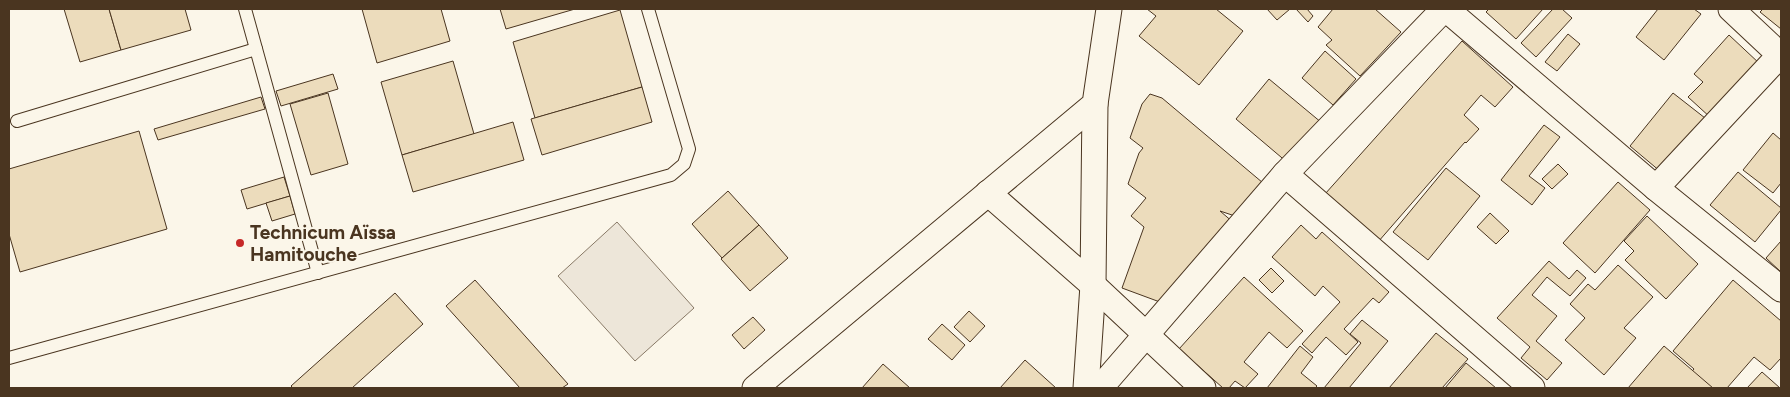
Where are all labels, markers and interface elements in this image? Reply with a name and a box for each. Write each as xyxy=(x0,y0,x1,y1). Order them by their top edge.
place label: Technicum Aïssa Hamitouche xyxy=(250,221,396,266)
marker: Technicum Aïssa Hamitouche xyxy=(234,237,246,249)

